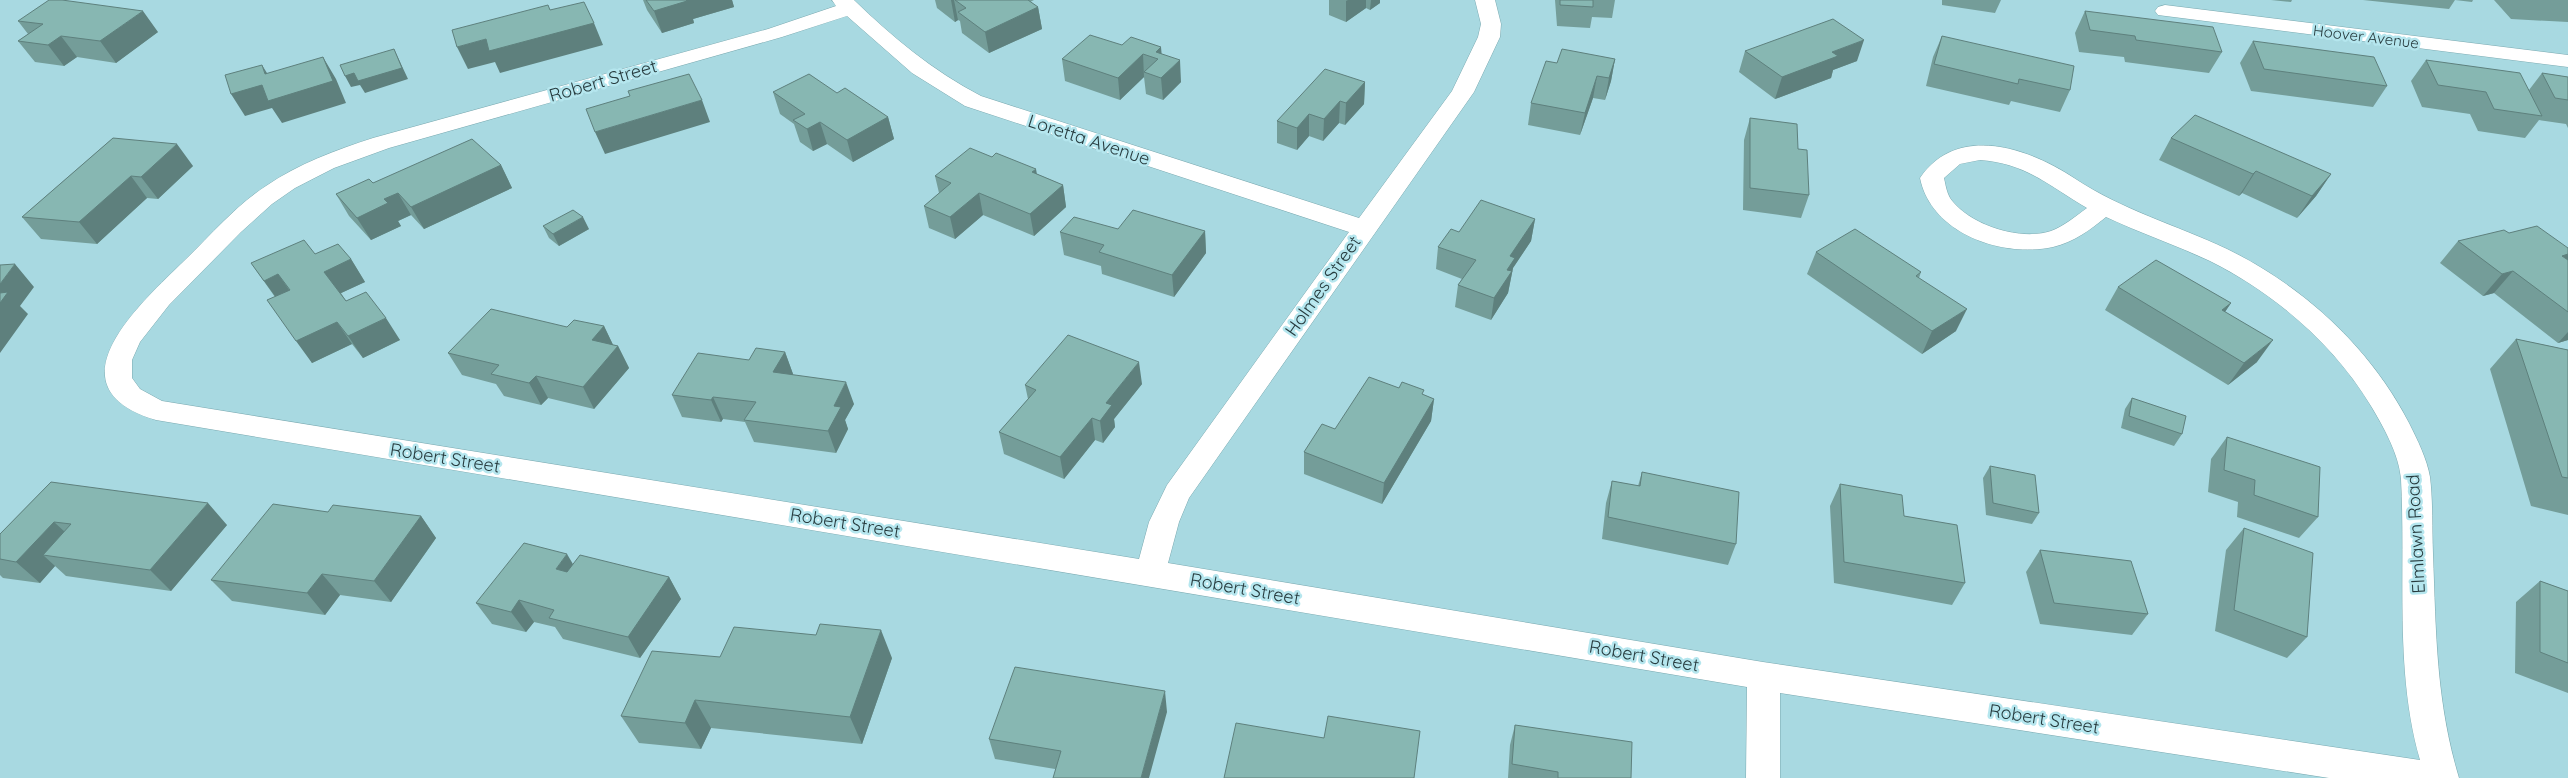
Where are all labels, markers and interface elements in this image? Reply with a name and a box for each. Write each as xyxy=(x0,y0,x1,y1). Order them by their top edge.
street label: Hoover Avenue xyxy=(2312,21,2420,52)
street label: Robert Street xyxy=(546,54,659,107)
street label: Loretta Avenue xyxy=(1025,109,1153,170)
street label: Holmes Street xyxy=(1280,231,1366,340)
street label: Robert Street xyxy=(388,437,502,478)
street label: Elmlawn Road xyxy=(2401,474,2430,594)
street label: Robert Street xyxy=(788,502,902,543)
street label: Robert Street xyxy=(1188,568,1302,609)
street label: Robert Street xyxy=(1587,635,1701,676)
street label: Robert Street xyxy=(1987,698,2101,739)

